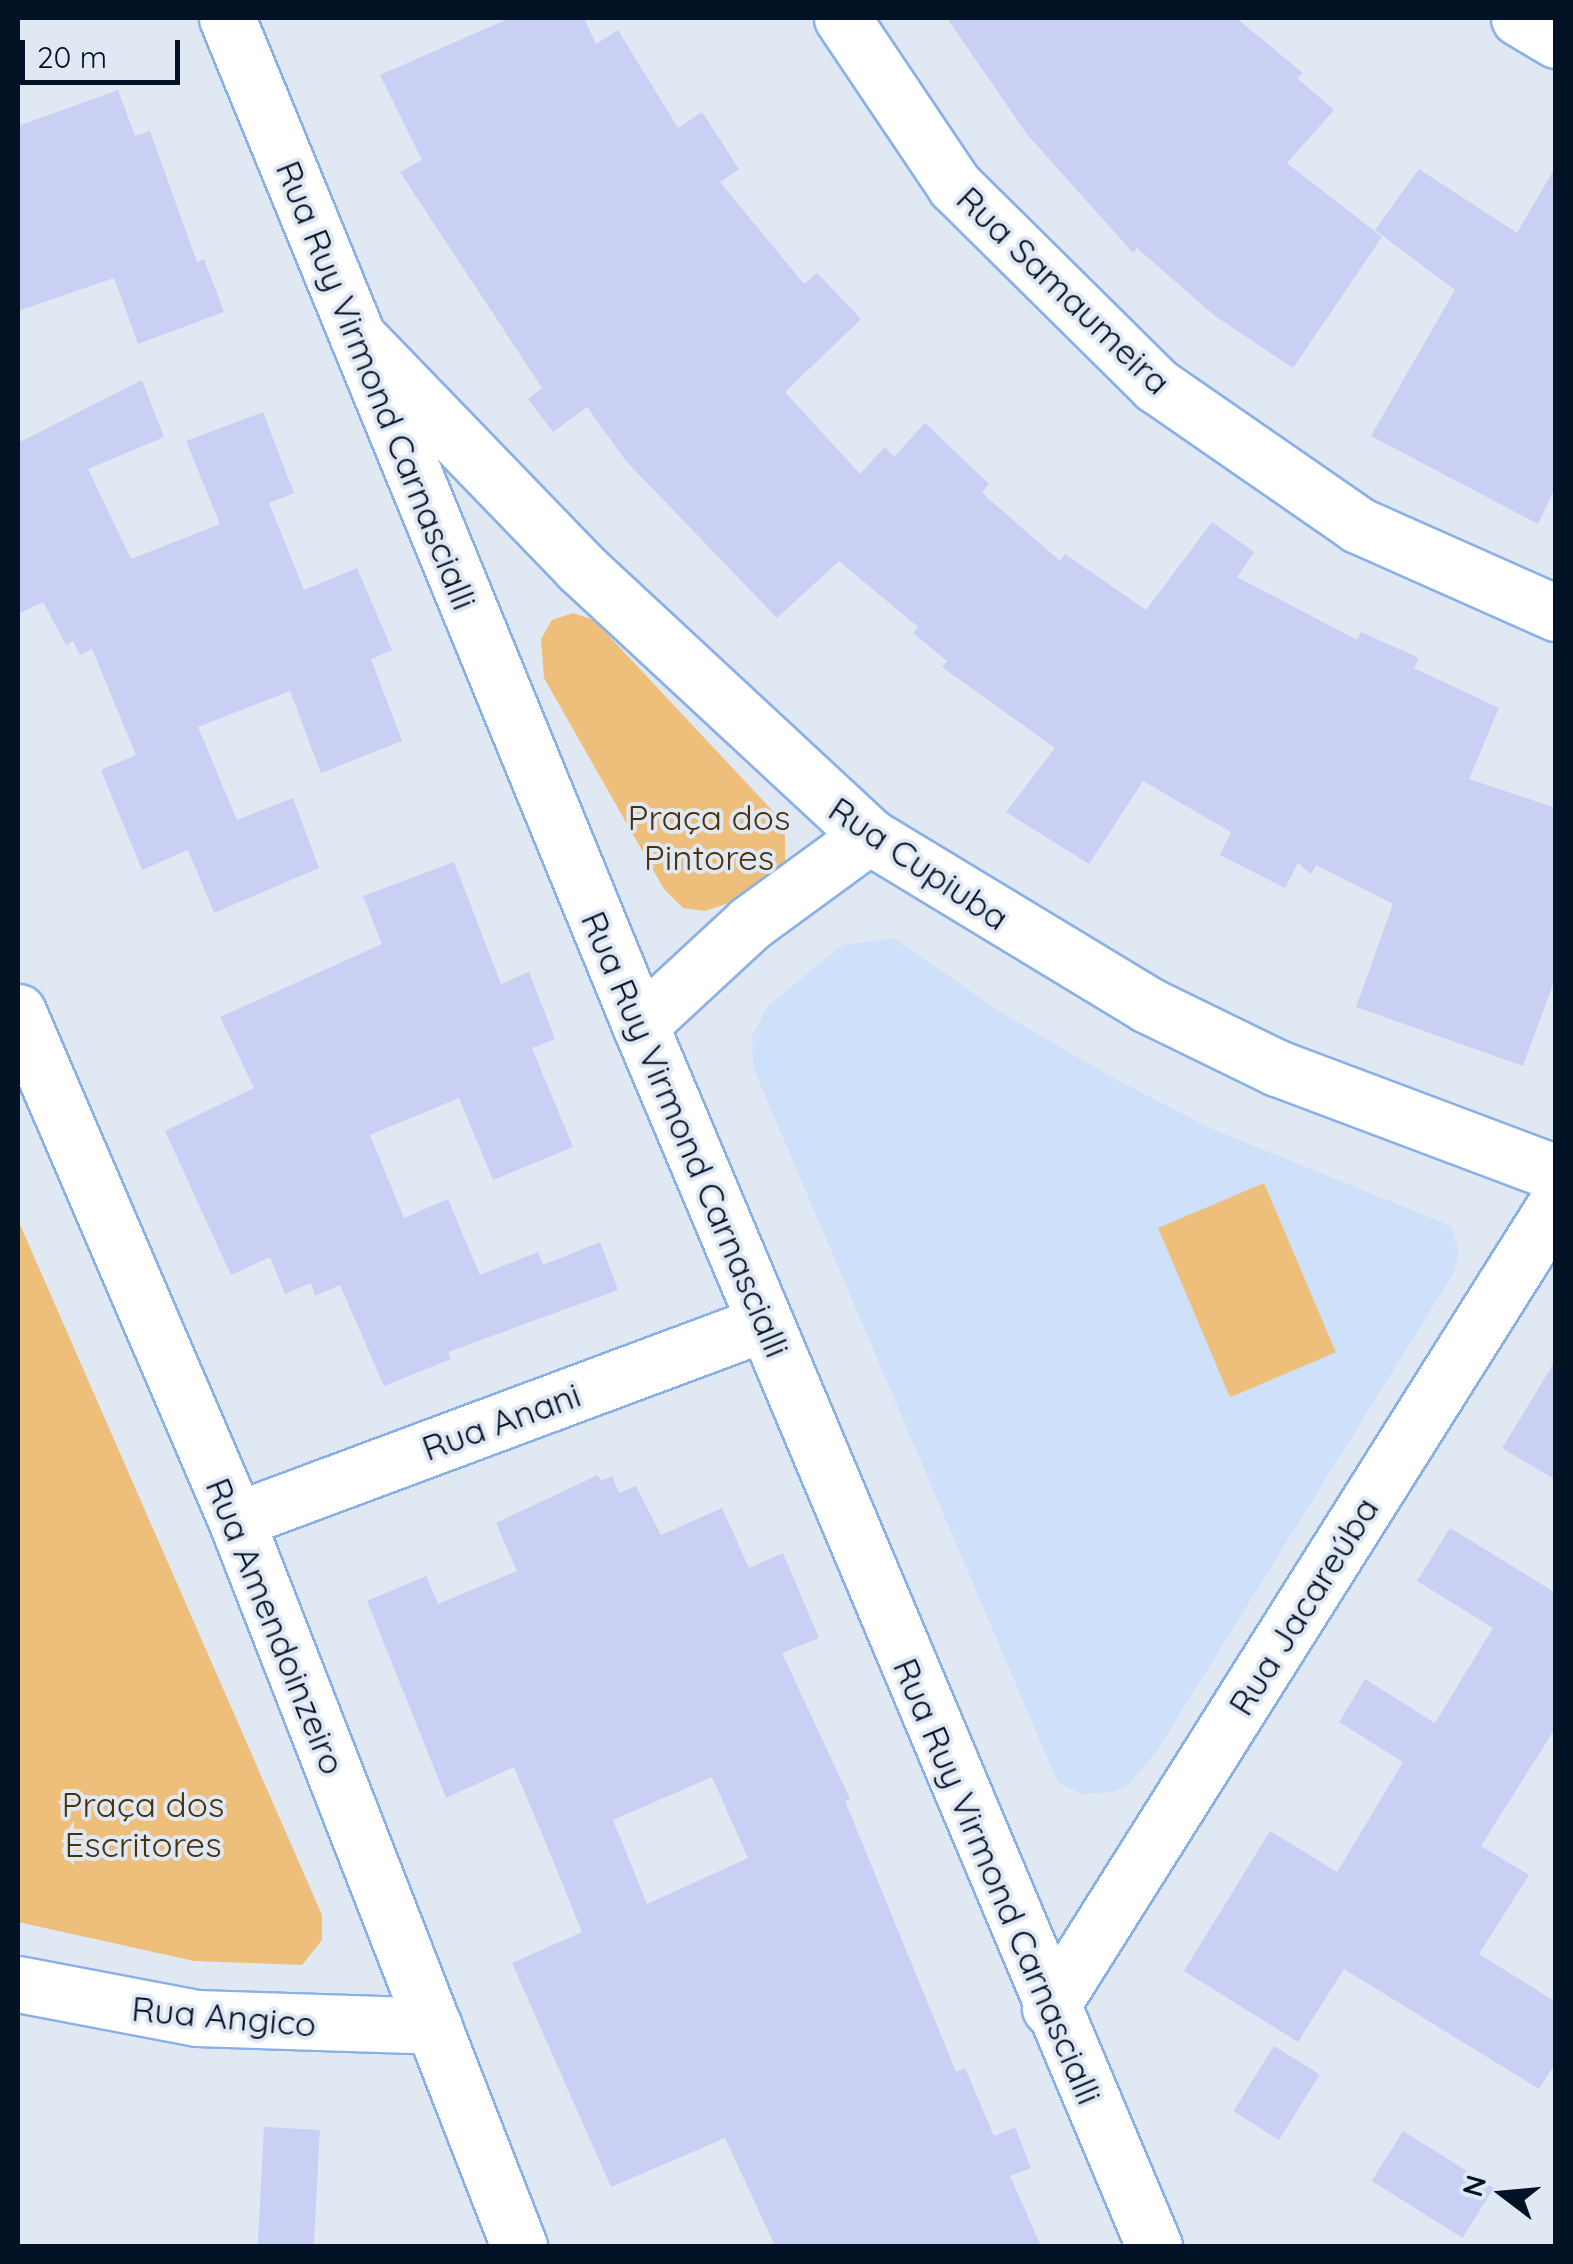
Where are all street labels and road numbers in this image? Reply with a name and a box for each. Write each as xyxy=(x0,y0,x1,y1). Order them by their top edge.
street label: Rua Ruy Virmond Carnascialli xyxy=(268,154,486,616)
street label: Rua Samaumeira xyxy=(948,177,1180,403)
street label: Rua Cupiuba xyxy=(821,788,1017,938)
street label: Rua Ruy Virmond Carnascialli xyxy=(573,905,799,1363)
street label: Rua Anani xyxy=(416,1373,586,1469)
street label: Rua Amendoinzeiro xyxy=(197,1472,355,1780)
street label: Rua Jacareúba xyxy=(1219,1489,1387,1723)
street label: Rua Ruy Virmond Carnascialli xyxy=(885,1652,1111,2110)
street label: Rua Angico xyxy=(130,1987,318,2045)

